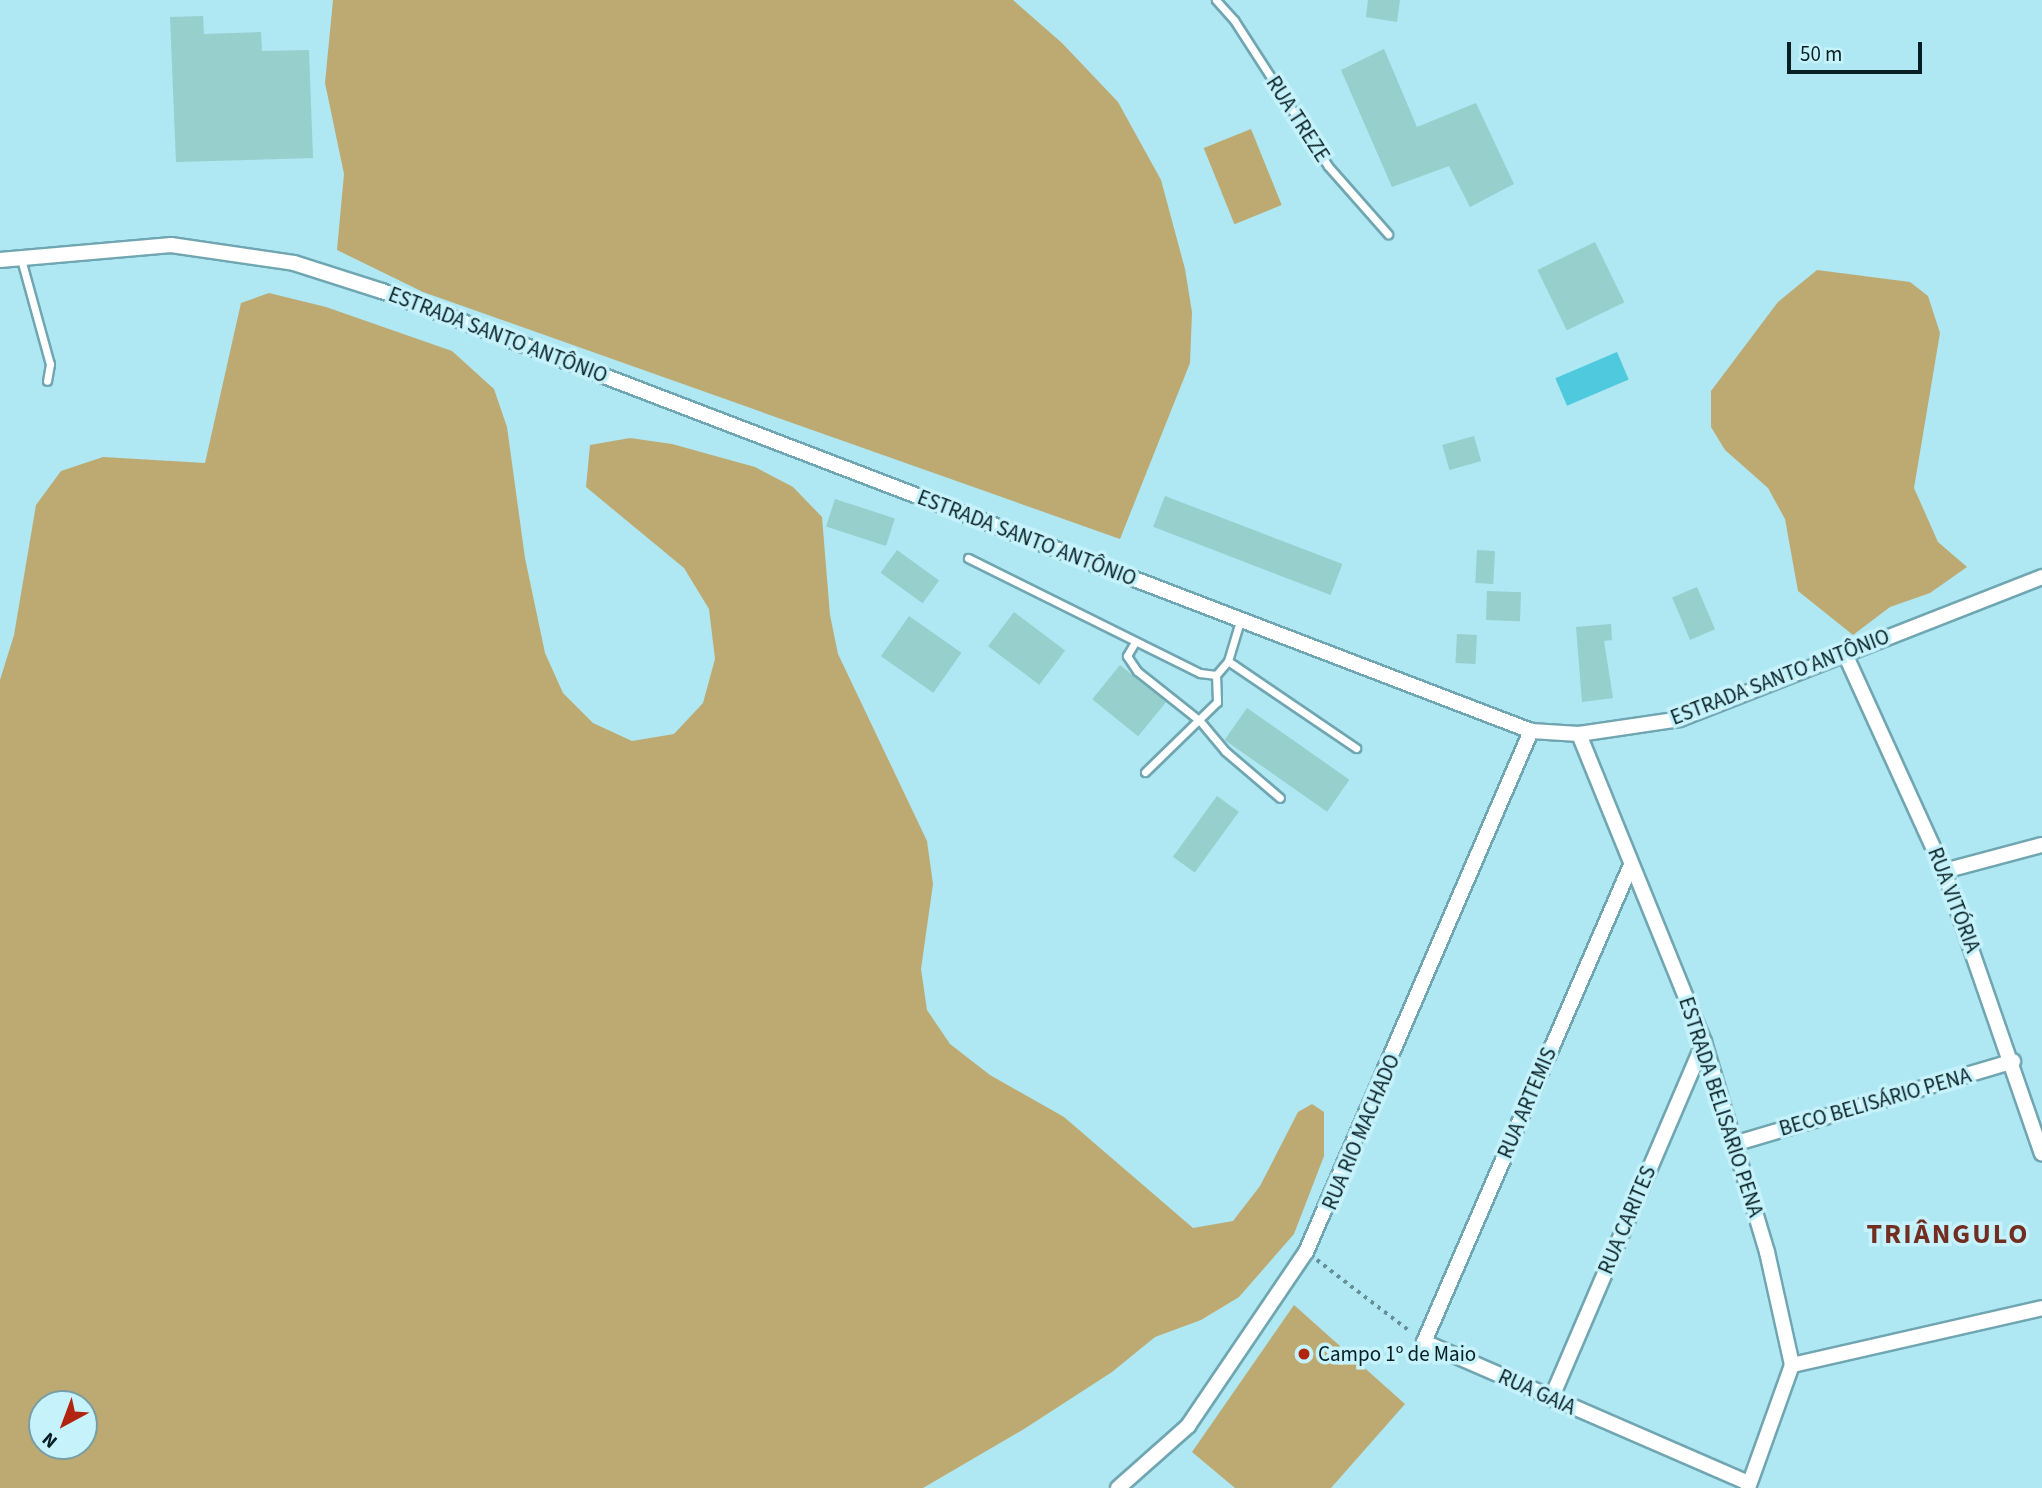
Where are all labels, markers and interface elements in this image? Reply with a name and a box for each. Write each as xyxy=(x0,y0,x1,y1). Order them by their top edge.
scale bar xyxy=(1790,28,1925,72)
text: 50 m xyxy=(1800,39,1842,69)
street label: RUA TREZE xyxy=(1261,71,1335,167)
street label: ESTRADA SANTO ANTÔNIO xyxy=(385,282,611,388)
street label: ESTRADA SANTO ANTÔNIO xyxy=(914,485,1140,591)
street label: ESTRADA SANTO ANTÔNIO xyxy=(1667,624,1893,730)
street label: RUA VITÓRIA xyxy=(1922,844,1986,956)
street label: ESTRADA BELISARIO PENA xyxy=(1673,994,1769,1220)
street label: RUA ARTEMIS xyxy=(1492,1044,1562,1162)
street label: RUA RIO MACHADO xyxy=(1317,1050,1405,1214)
street label: BECO BELISÁRIO PENA xyxy=(1776,1063,1974,1141)
street label: RUA CARITES xyxy=(1593,1162,1661,1278)
district label: TRIÂNGULO xyxy=(1868,1217,2028,1251)
place label: Campo 1º de Maio xyxy=(1318,1341,1476,1367)
marker: Campo 1º de Maio xyxy=(1296,1346,1312,1362)
street label: RUA GAIA xyxy=(1494,1364,1580,1420)
north arrow xyxy=(28,1390,98,1460)
text: N xyxy=(37,1425,64,1454)

